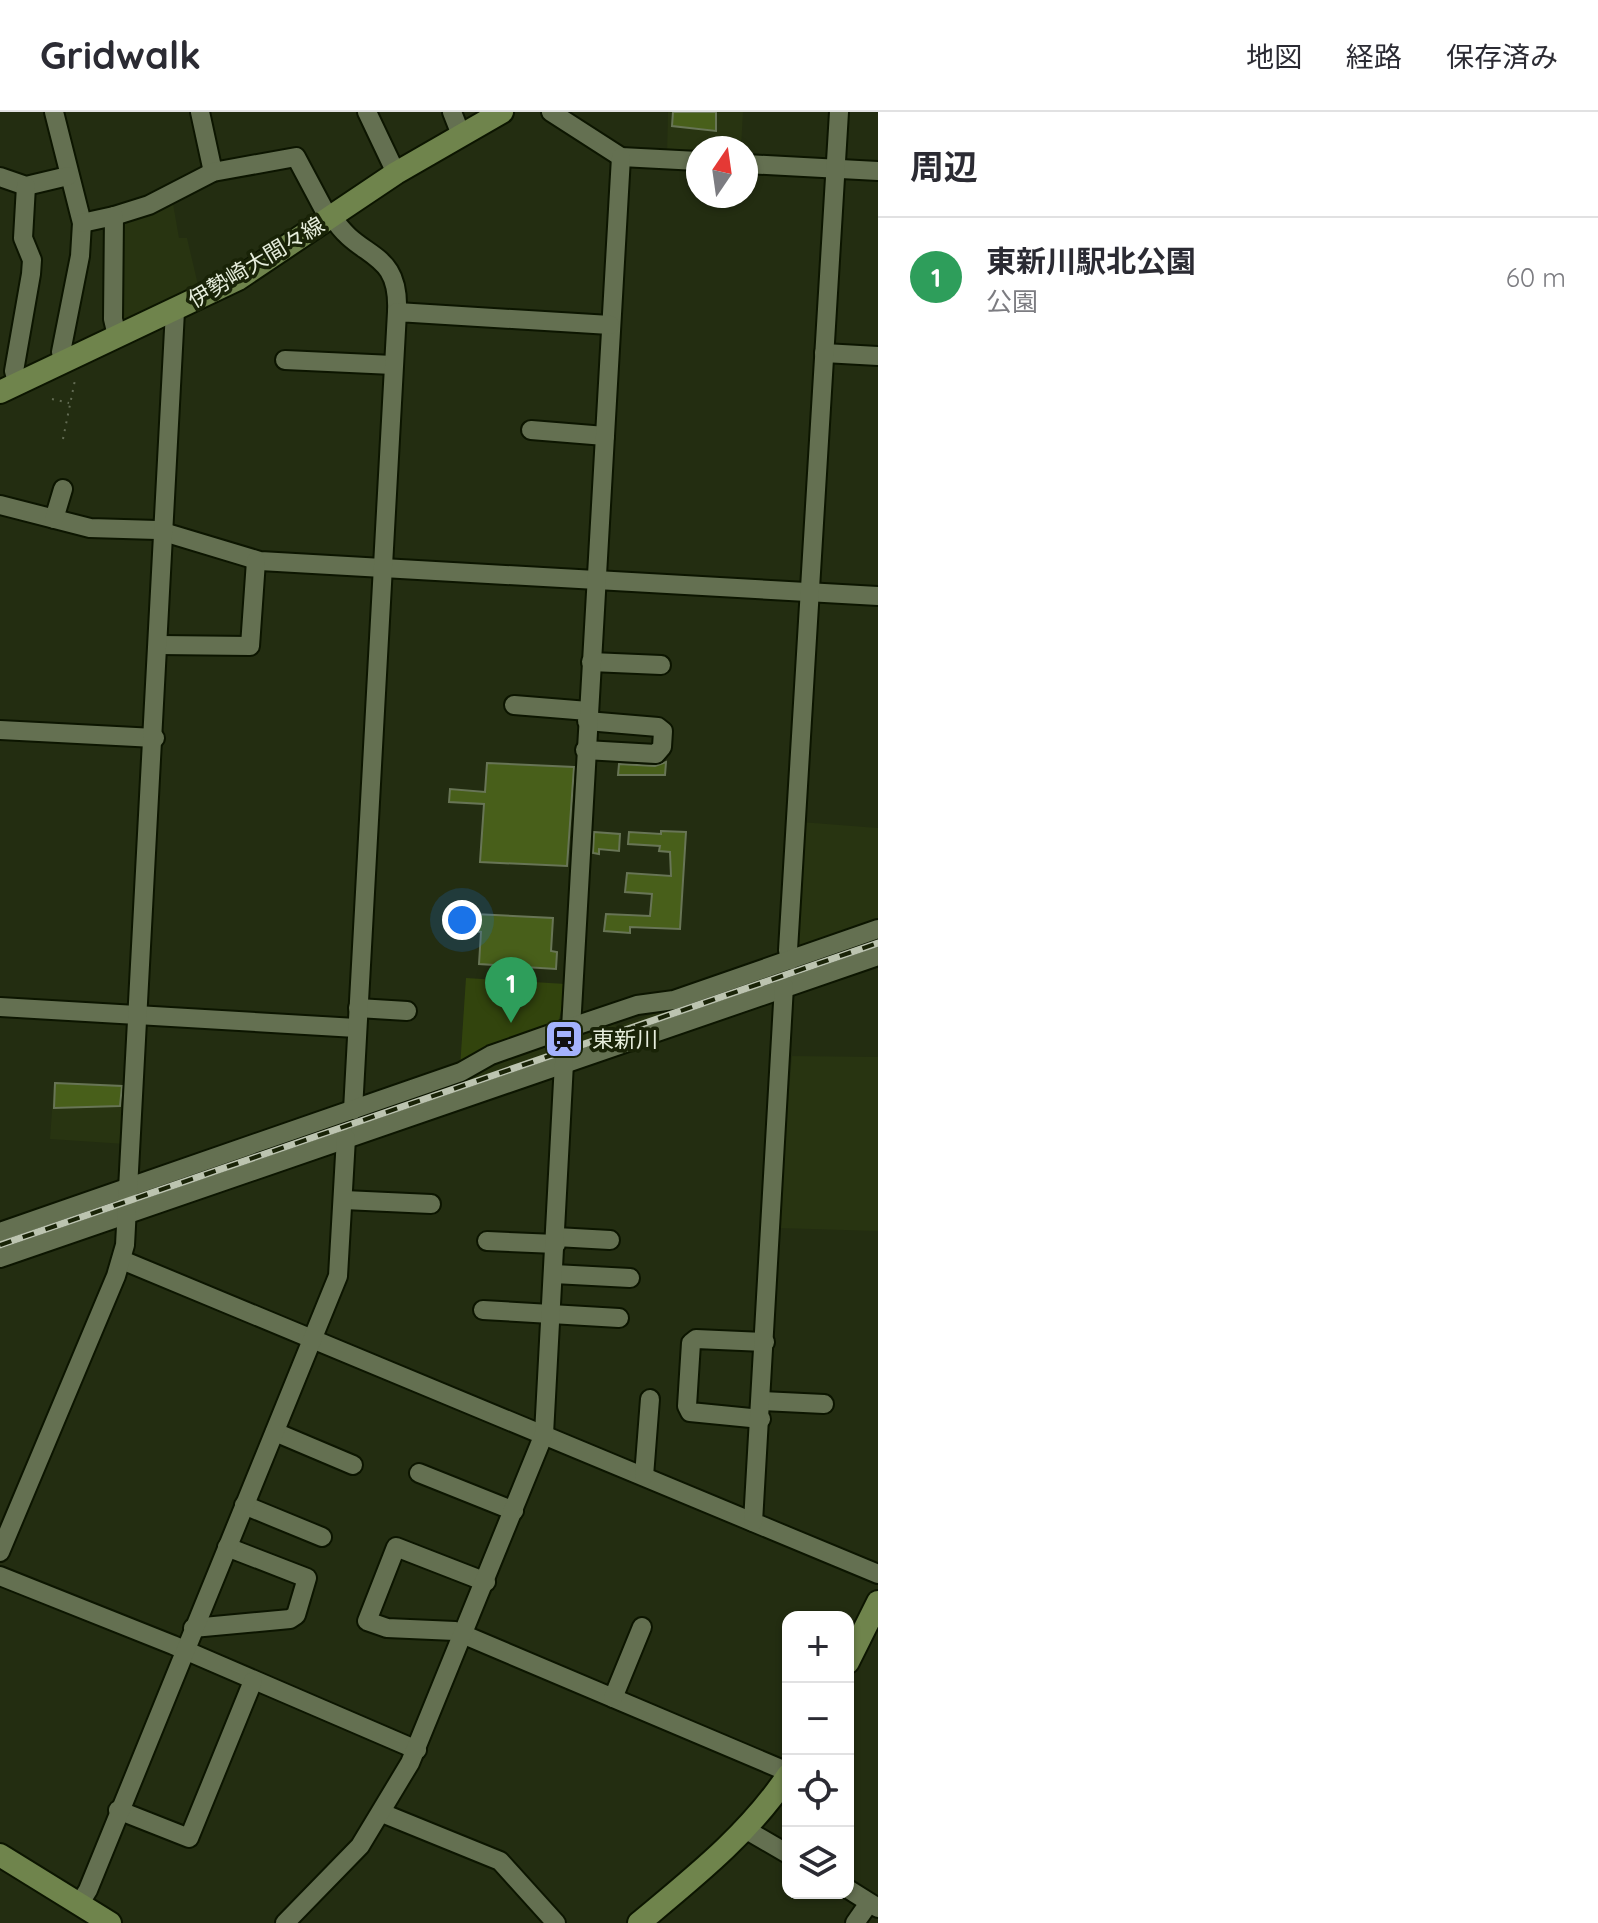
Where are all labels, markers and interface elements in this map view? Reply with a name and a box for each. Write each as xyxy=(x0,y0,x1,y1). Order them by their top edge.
text: Gridwalk xyxy=(40,31,201,79)
text: 地図 xyxy=(1246,39,1302,74)
text: 経路 xyxy=(1346,39,1402,74)
text: 保存済み xyxy=(1446,39,1558,74)
north arrow xyxy=(686,136,758,208)
text: 周辺 xyxy=(910,145,978,188)
street label: 伊勢崎大間々線 xyxy=(183,210,329,314)
text: 東新川駅北公園 xyxy=(986,242,1196,280)
text: 1 xyxy=(931,261,941,294)
text: 60 m xyxy=(1506,261,1566,294)
text: 公園 xyxy=(986,285,1038,318)
your location xyxy=(442,900,482,940)
pin: 1 xyxy=(485,957,537,1023)
station icon: 東新川 xyxy=(543,1018,585,1060)
place label: 東新川 xyxy=(592,1025,658,1053)
map controls xyxy=(782,1611,854,1899)
button: + xyxy=(782,1611,854,1683)
button: − xyxy=(782,1683,854,1755)
button: locate xyxy=(782,1755,854,1827)
button: layers xyxy=(782,1827,854,1899)

